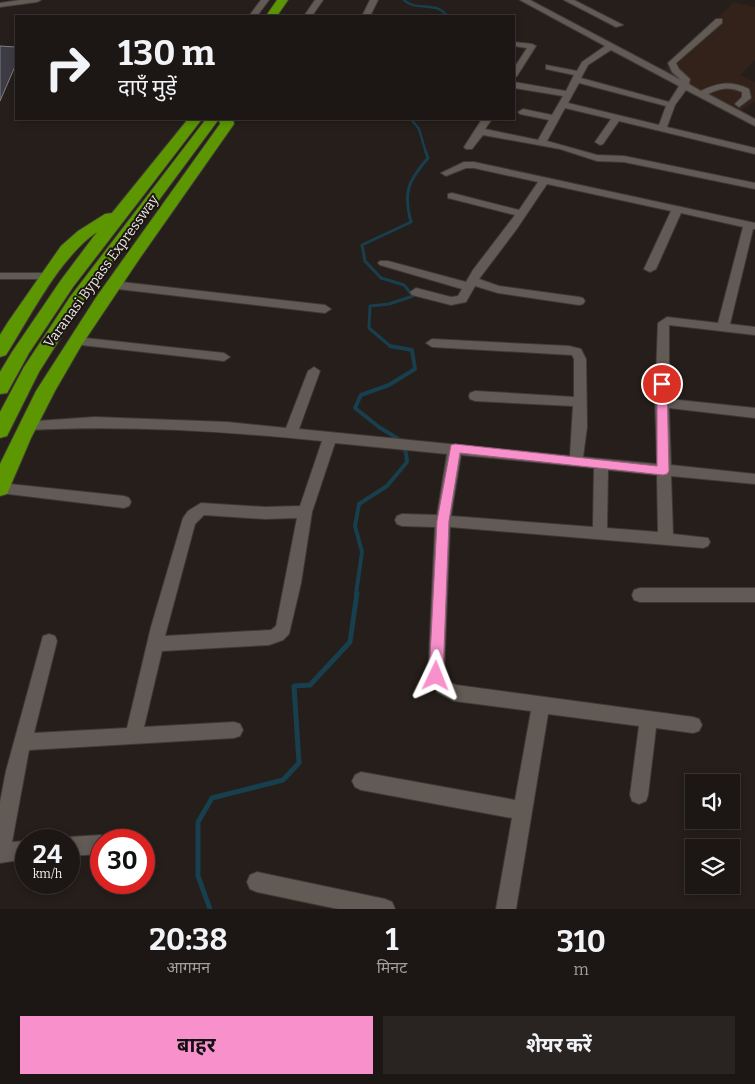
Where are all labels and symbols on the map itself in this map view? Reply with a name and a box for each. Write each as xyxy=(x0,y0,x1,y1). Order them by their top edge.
street label: Varanasi Bypass Expressway xyxy=(40,191,163,351)
pin xyxy=(641,363,683,405)
position arrow xyxy=(409,649,461,701)
speed limit sign: 30 xyxy=(90,829,155,894)

